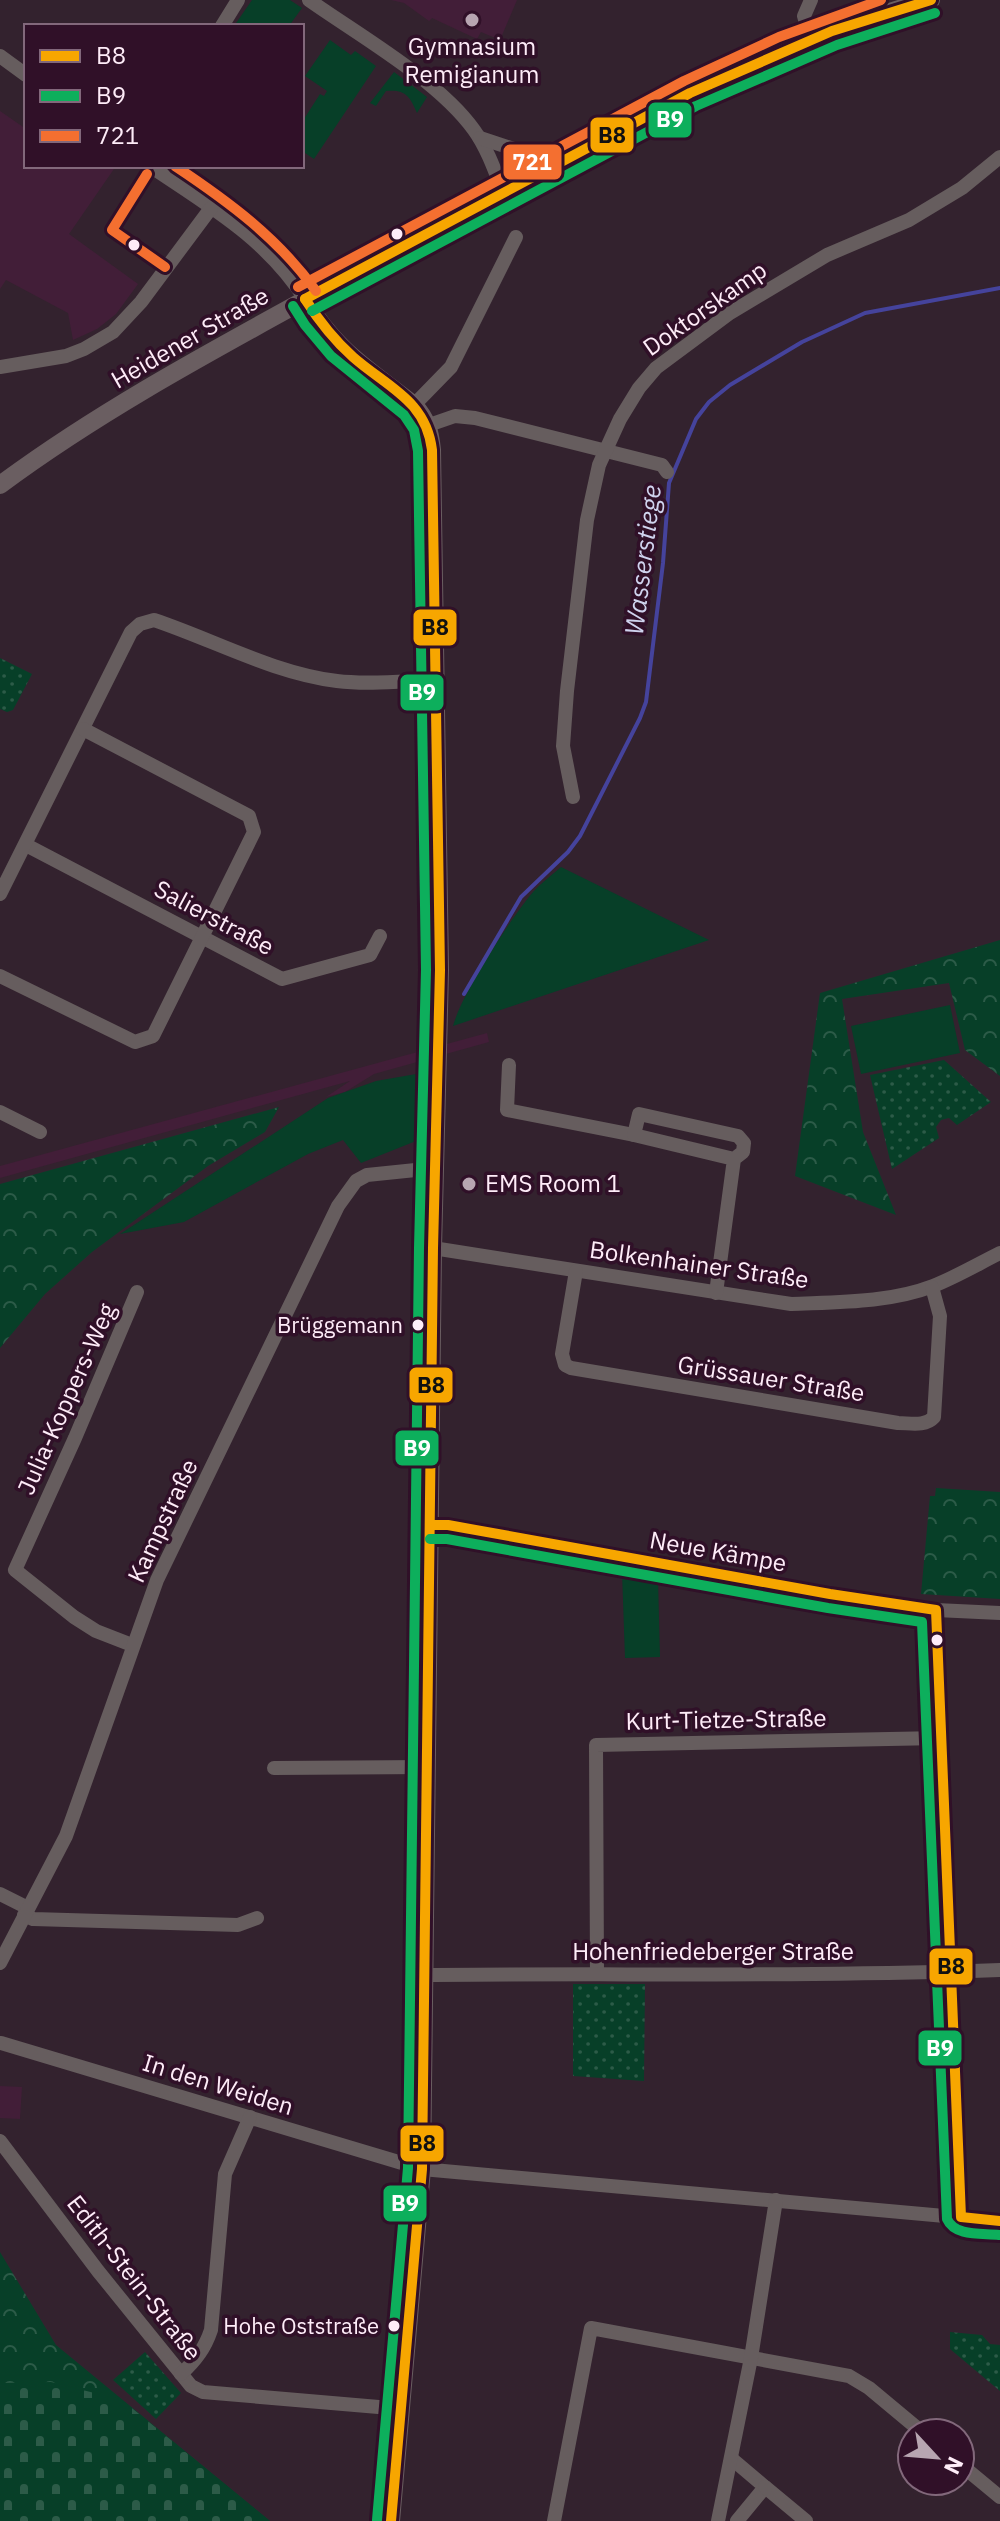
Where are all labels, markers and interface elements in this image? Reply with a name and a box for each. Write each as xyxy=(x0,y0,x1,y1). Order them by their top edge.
marker: Gymnasium Remigianum xyxy=(463,11,481,29)
legend xyxy=(24,24,304,168)
place label: Gymnasium Remigianum xyxy=(405,30,539,90)
text: B8 xyxy=(96,39,126,71)
text: B9 xyxy=(96,79,126,111)
line badge: B9 xyxy=(647,101,693,139)
text: B9 xyxy=(656,104,684,133)
line badge: B8 xyxy=(589,116,635,154)
text: 721 xyxy=(96,119,139,151)
text: B8 xyxy=(598,120,626,149)
line badge: 721 xyxy=(502,143,563,181)
text: 721 xyxy=(512,147,552,176)
unlabelled marker xyxy=(389,226,405,242)
unlabelled marker xyxy=(126,237,142,253)
street label: Doktorskamp xyxy=(636,254,773,363)
street label: Heidener Straße xyxy=(105,279,274,395)
water label: Wasserstiege xyxy=(616,483,668,637)
line badge: B8 xyxy=(412,608,458,647)
text: B8 xyxy=(421,612,449,641)
line badge: B9 xyxy=(399,673,445,712)
text: B9 xyxy=(408,677,436,706)
street label: Salierstraße xyxy=(149,872,280,962)
place label: EMS Room 1 xyxy=(485,1167,621,1199)
marker: EMS Room 1 xyxy=(460,1175,478,1193)
street label: Bolkenhainer Straße xyxy=(588,1233,811,1295)
street label: Julia-Koppers-Weg xyxy=(10,1298,123,1499)
place label: Brüggemann xyxy=(277,1310,403,1339)
marker: Brüggemann xyxy=(410,1317,426,1333)
street label: Grüssauer Straße xyxy=(675,1347,867,1409)
line badge: B8 xyxy=(408,1366,454,1404)
text: B8 xyxy=(417,1370,445,1399)
line badge: B9 xyxy=(394,1429,440,1467)
text: B9 xyxy=(403,1433,431,1462)
street label: Kampstraße xyxy=(120,1454,205,1587)
street label: Neue Kämpe xyxy=(647,1523,789,1579)
unlabelled marker xyxy=(929,1632,945,1648)
street label: Kurt-Tietze-Straße xyxy=(625,1701,827,1737)
street label: Hohenfriedeberger Straße xyxy=(572,1935,854,1967)
line badge: B8 xyxy=(928,1947,974,1986)
text: B8 xyxy=(937,1951,965,1980)
line badge: B9 xyxy=(917,2029,963,2067)
text: B9 xyxy=(926,2033,954,2062)
street label: In den Weiden xyxy=(139,2046,298,2122)
line badge: B8 xyxy=(399,2124,445,2163)
text: B8 xyxy=(408,2128,436,2157)
line badge: B9 xyxy=(382,2184,428,2223)
street label: Edith-Stein-Straße xyxy=(60,2188,209,2367)
text: B9 xyxy=(391,2188,419,2217)
place label: Hohe Oststraße xyxy=(223,2311,379,2340)
marker: Hohe Oststraße xyxy=(386,2318,402,2334)
north arrow xyxy=(896,2417,976,2497)
text: N xyxy=(938,2452,971,2480)

